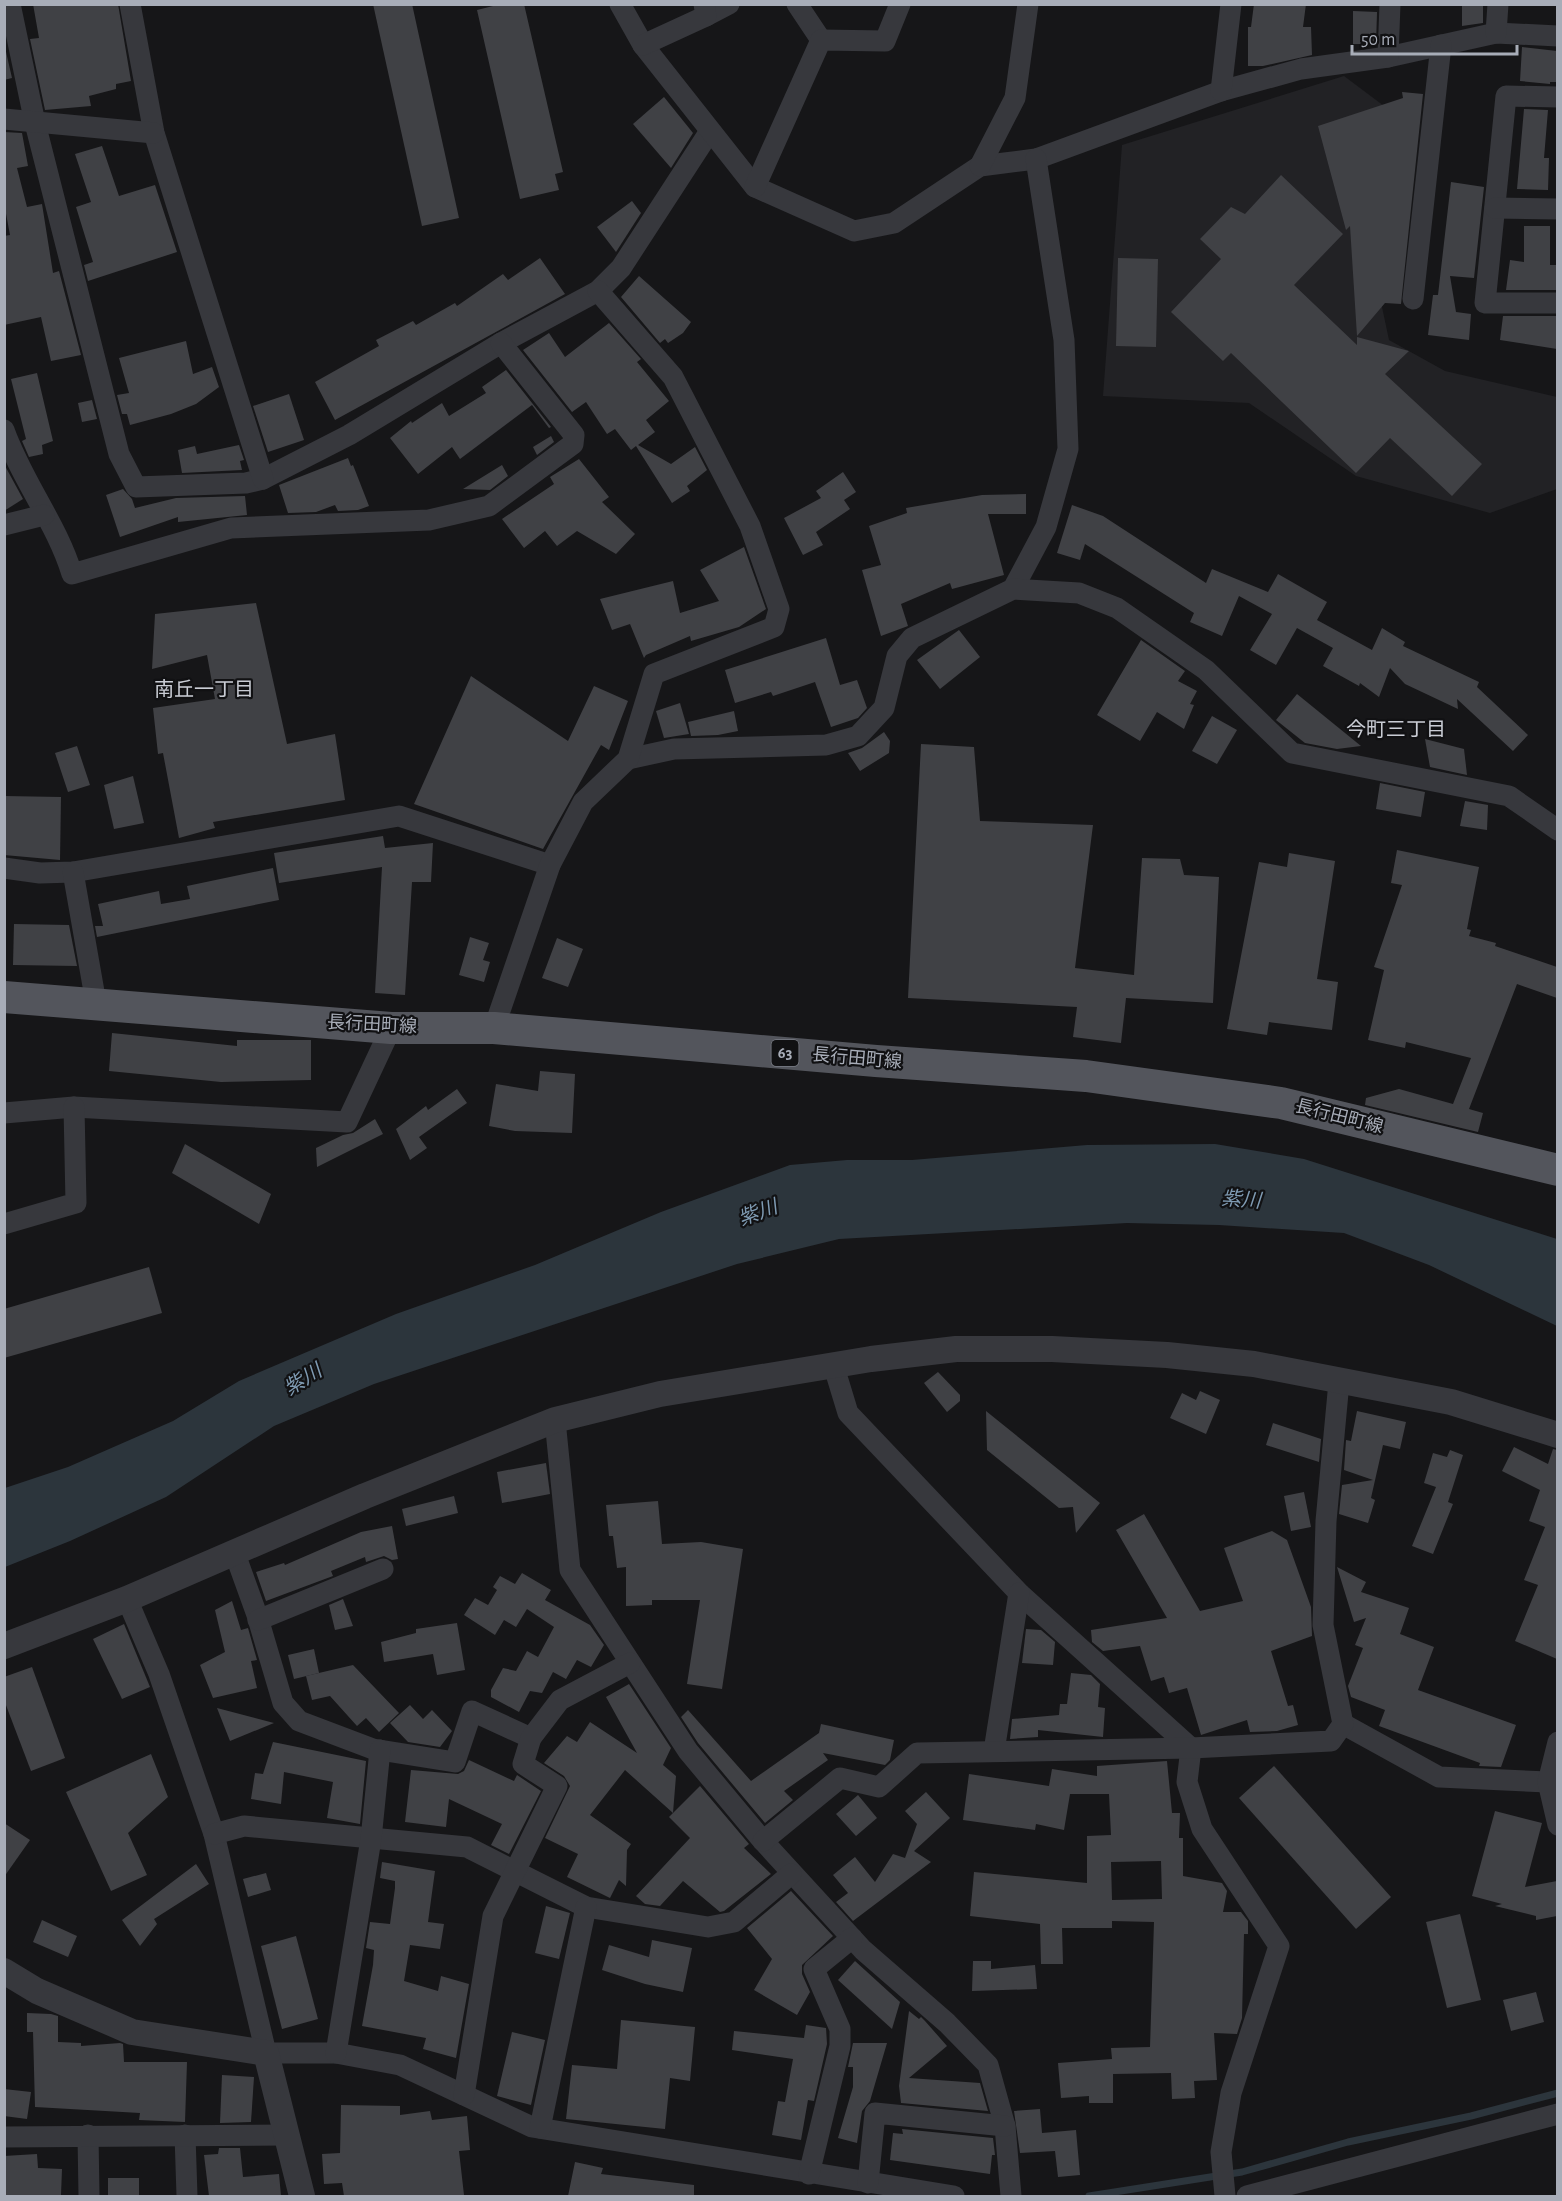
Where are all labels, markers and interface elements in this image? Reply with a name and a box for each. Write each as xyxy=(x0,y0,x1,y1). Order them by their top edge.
scale bar xyxy=(1352,18,1517,56)
text: 50 m xyxy=(1361,31,1395,49)
district label: 南丘一丁目 xyxy=(154,679,254,700)
district label: 今町三丁目 xyxy=(1346,719,1446,740)
street label: 長行田町線 xyxy=(327,1012,418,1036)
road number: 63 xyxy=(772,1040,798,1066)
street label: 長行田町線 xyxy=(811,1044,903,1072)
street label: 長行田町線 xyxy=(1293,1095,1385,1137)
water label: 紫川 xyxy=(1220,1188,1264,1212)
water label: 紫川 xyxy=(735,1195,782,1229)
water label: 紫川 xyxy=(280,1359,327,1399)

